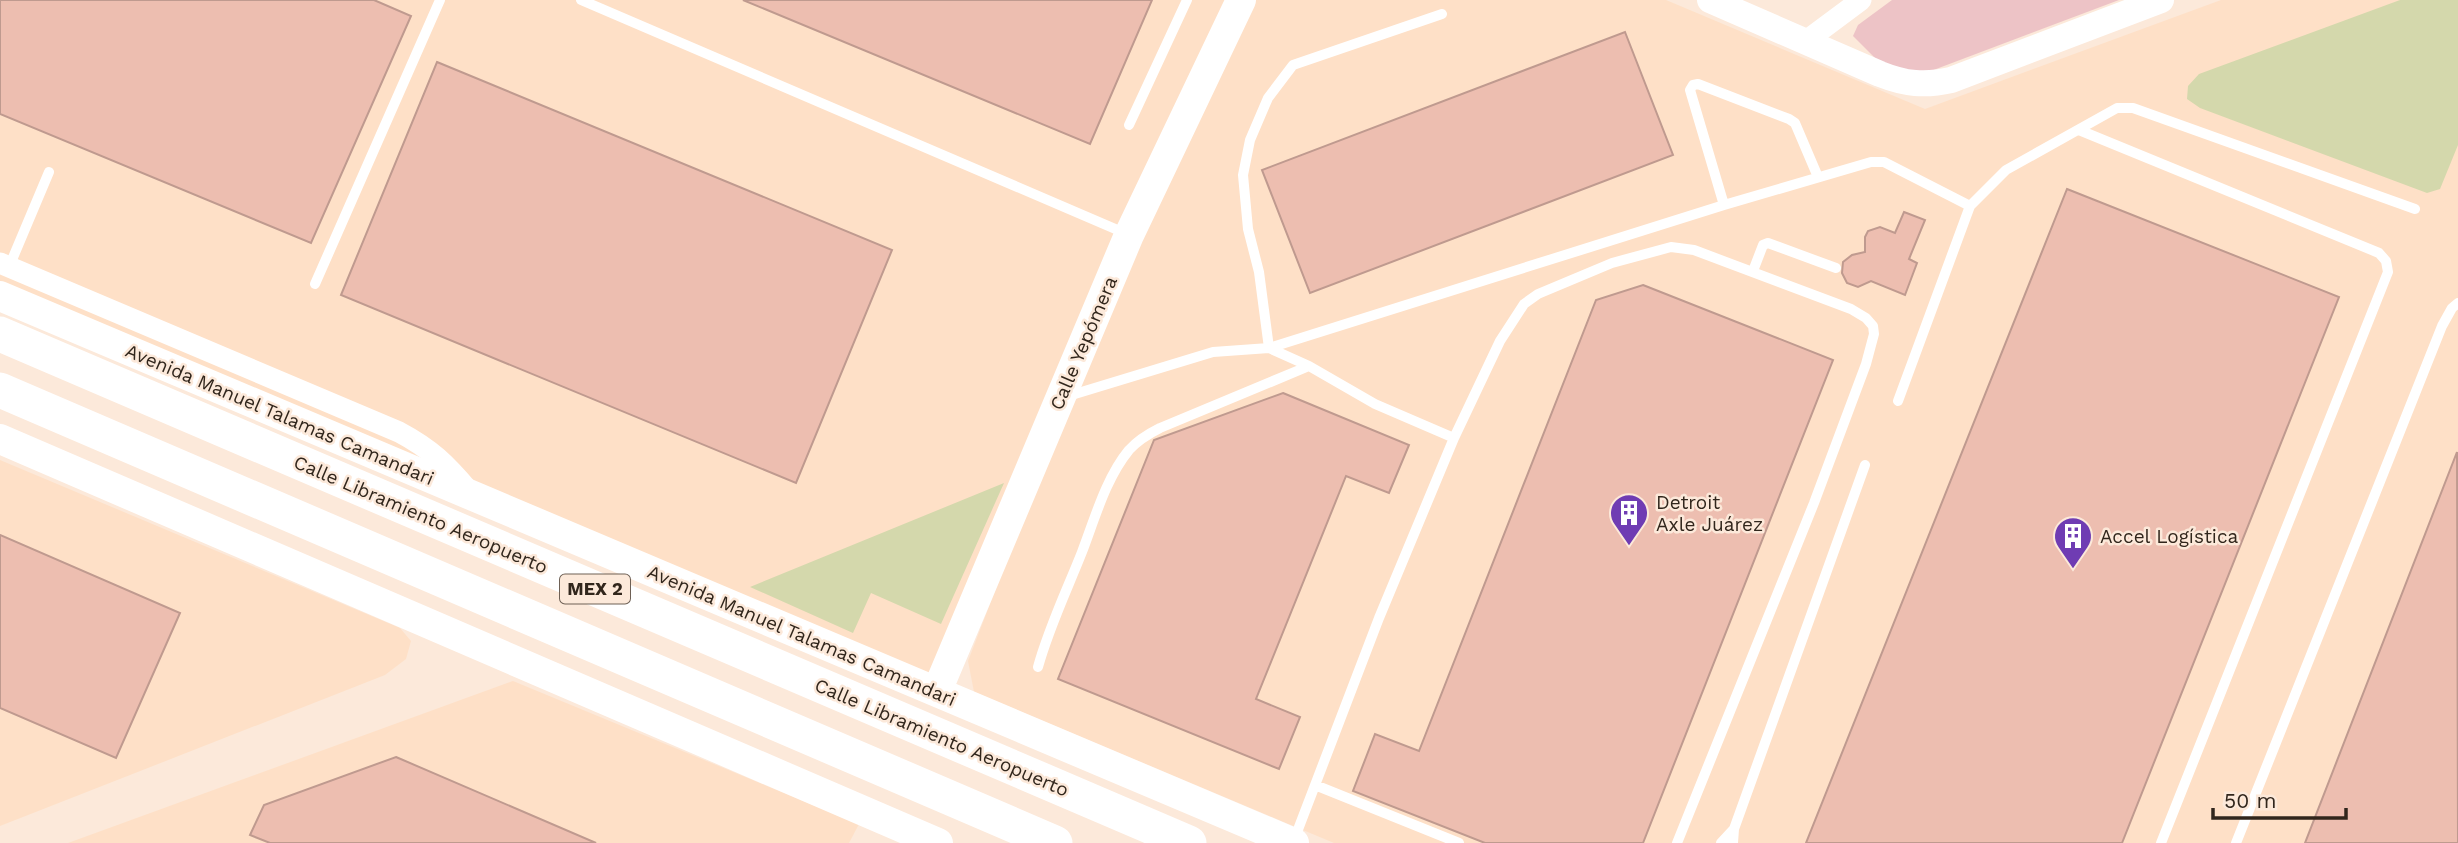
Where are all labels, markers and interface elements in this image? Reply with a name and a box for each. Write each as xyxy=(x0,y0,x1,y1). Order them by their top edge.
street label: Calle Yepómera xyxy=(1045,273,1122,414)
street label: Avenida Manuel Talamas Camandari xyxy=(122,339,437,490)
street label: Calle Libramiento Aeropuerto xyxy=(290,450,551,578)
place label: Detroit Axle Juárez xyxy=(1656,491,1763,536)
building icon: Detroit Axle Juárez xyxy=(1608,492,1650,547)
building icon: Accel Logística xyxy=(2052,515,2094,570)
place label: Accel Logística xyxy=(2100,525,2239,548)
street label: Avenida Manuel Talamas Camandari xyxy=(644,560,959,711)
road number: MEX 2 xyxy=(560,574,630,604)
street label: Calle Libramiento Aeropuerto xyxy=(811,673,1072,801)
scale bar xyxy=(2213,776,2346,820)
text: 50 m xyxy=(2224,788,2276,813)

